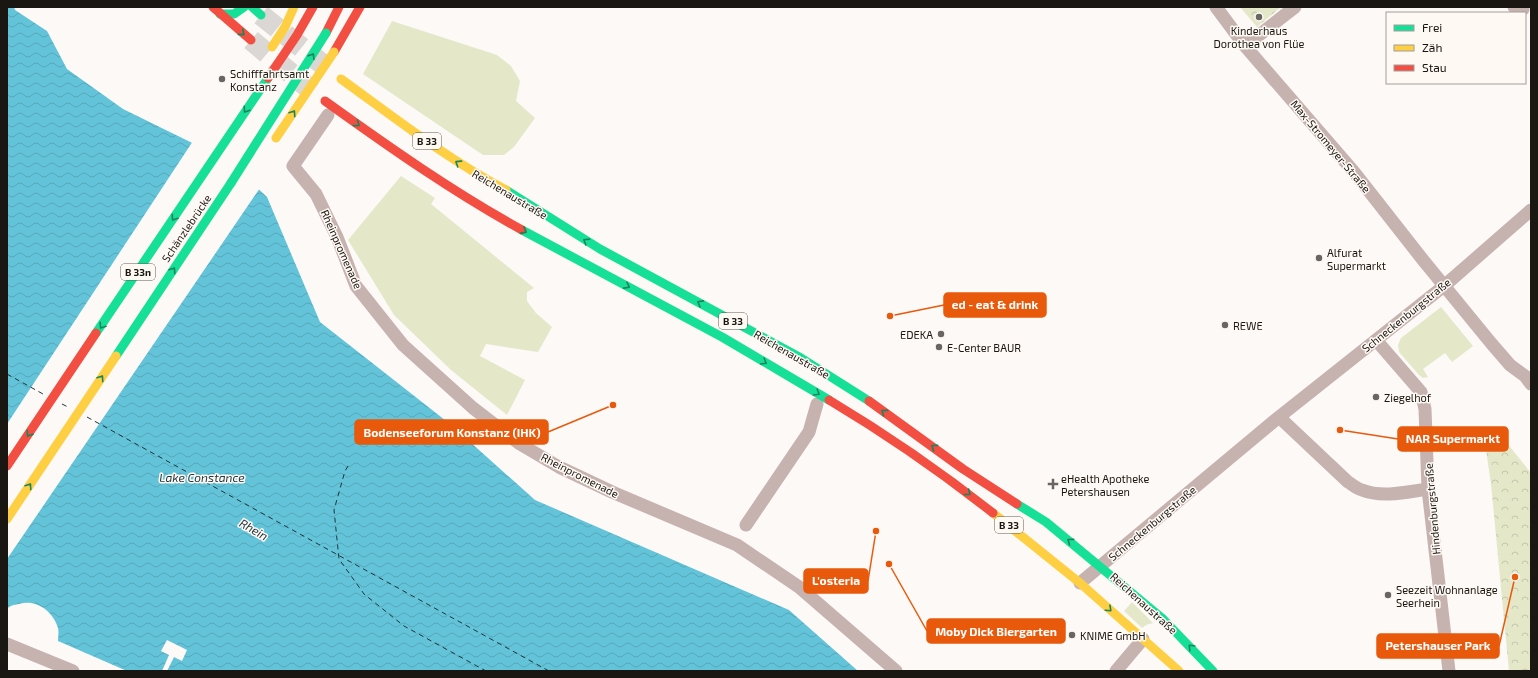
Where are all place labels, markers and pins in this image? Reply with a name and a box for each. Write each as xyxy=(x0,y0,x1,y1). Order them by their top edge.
marker: Kinderhaus Dorothea von Flüe xyxy=(1254,12,1264,22)
place label: Kinderhaus Dorothea von Flüe xyxy=(1213,24,1305,50)
place label: Schifffahrtsamt Konstanz xyxy=(230,67,309,93)
marker: Schifffahrtsamt Konstanz xyxy=(217,74,227,84)
place label: Alfurat Supermarkt xyxy=(1327,246,1386,272)
marker: Alfurat Supermarkt xyxy=(1314,253,1324,263)
callout: ed - eat & drink xyxy=(944,293,1046,317)
place label: REWE xyxy=(1233,319,1263,332)
marker: REWE xyxy=(1220,320,1230,330)
place label: EDEKA xyxy=(900,328,933,341)
marker: EDEKA xyxy=(936,329,946,339)
place label: E-Center BAUR xyxy=(947,341,1021,354)
marker: E-Center BAUR xyxy=(934,342,944,352)
place label: Ziegelhof xyxy=(1384,391,1432,404)
marker: Ziegelhof xyxy=(1371,392,1381,402)
callout: Bodenseeforum Konstanz (IHK) xyxy=(355,420,548,444)
callout: NAR Supermarkt xyxy=(1398,427,1508,451)
place label: eHealth Apotheke Petershausen xyxy=(1061,472,1150,498)
marker: eHealth Apotheke Petershausen xyxy=(1048,479,1058,489)
callout: L'osteria xyxy=(804,569,868,593)
place label: Seezeit Wohnanlage Seerhein xyxy=(1396,583,1498,609)
marker: Seezeit Wohnanlage Seerhein xyxy=(1383,590,1393,600)
callout: Moby Dick Biergarten xyxy=(927,619,1065,643)
place label: KNIME GmbH xyxy=(1080,629,1146,642)
marker: KNIME GmbH xyxy=(1067,630,1077,640)
callout: Petershauser Park xyxy=(1377,634,1499,658)

